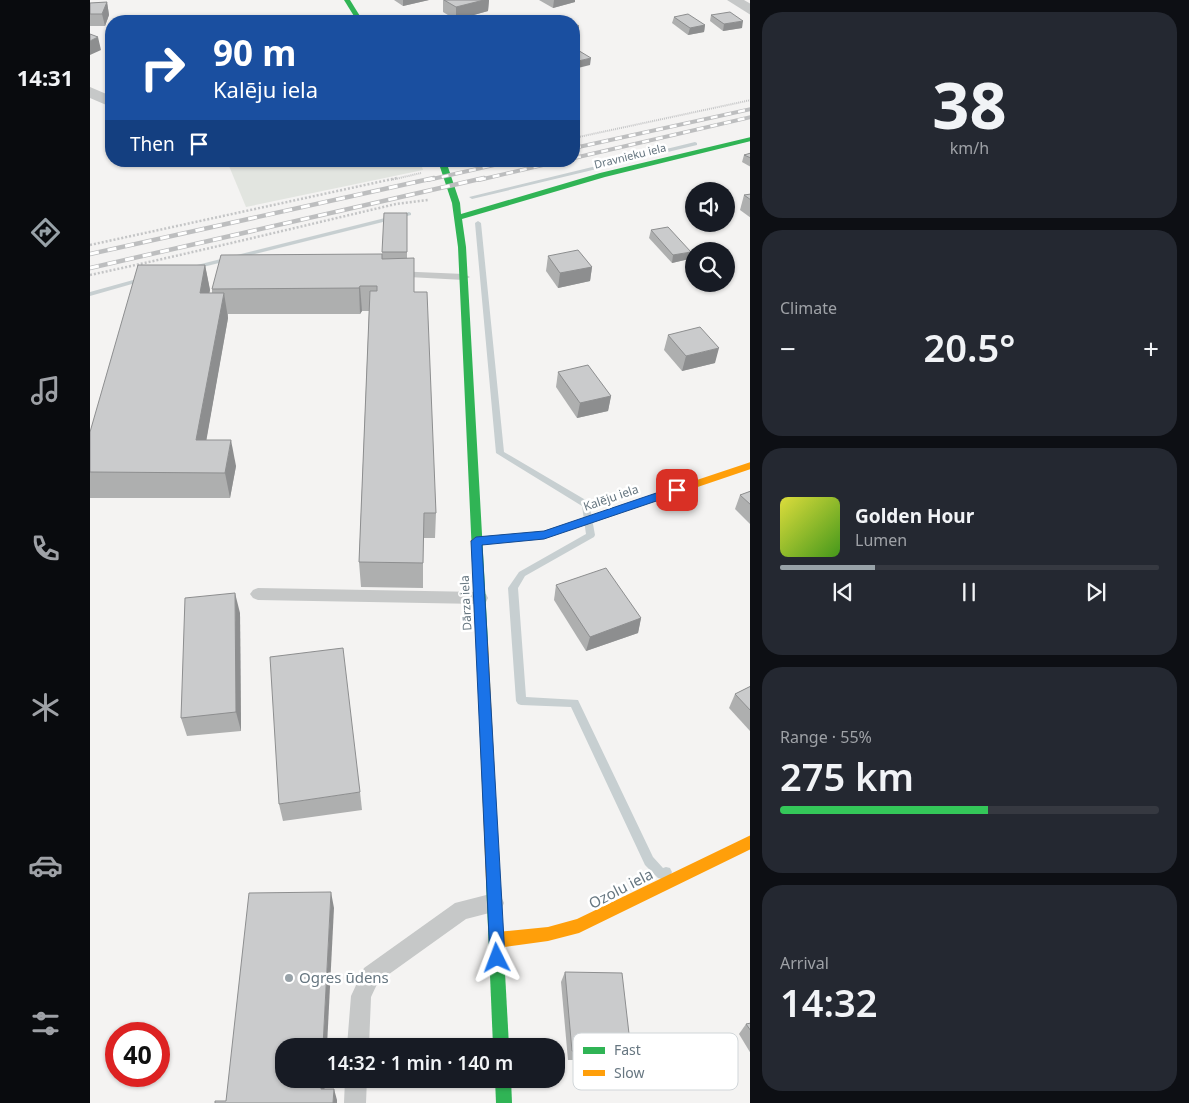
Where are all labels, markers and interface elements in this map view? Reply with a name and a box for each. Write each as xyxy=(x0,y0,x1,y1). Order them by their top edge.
text: 90 m xyxy=(213,29,296,76)
icon: right xyxy=(130,35,195,100)
text: 38 xyxy=(932,60,1007,148)
text: 14:31 xyxy=(17,62,73,92)
text: Kalēju iela xyxy=(213,74,318,104)
icon: arrive xyxy=(185,130,213,158)
text: Then xyxy=(130,131,175,157)
text: km/h xyxy=(950,137,989,159)
street label: Dravnieku iela xyxy=(592,139,667,172)
map controls xyxy=(685,182,735,292)
button: sound xyxy=(685,182,735,232)
icon: directions xyxy=(28,215,63,250)
button: search xyxy=(685,242,735,292)
text: Climate xyxy=(780,297,837,319)
text: 20.5° xyxy=(924,321,1015,373)
text: − xyxy=(780,329,796,367)
text: + xyxy=(1143,329,1159,367)
icon: music xyxy=(28,373,63,408)
pin xyxy=(656,469,698,511)
icon: arrive xyxy=(663,476,691,504)
street label: Kalēju iela xyxy=(581,480,641,515)
text: Golden Hour xyxy=(855,503,974,529)
text: Lumen xyxy=(855,529,907,551)
icon: phone xyxy=(28,531,63,566)
street label: Dārza iela xyxy=(456,575,475,631)
icon: previous xyxy=(829,578,857,606)
icon: pause xyxy=(955,578,983,606)
icon: next xyxy=(1082,578,1110,606)
icon: climate xyxy=(28,690,63,725)
text: Range · 55% xyxy=(780,726,872,748)
text: 275 km xyxy=(780,750,914,802)
icon: car xyxy=(28,848,63,883)
street label: Ozolu iela xyxy=(585,863,656,913)
position arrow xyxy=(470,931,522,983)
text: Arrival xyxy=(780,952,829,974)
place label: Ogres ūdens xyxy=(299,967,389,987)
marker: Ogres ūdens xyxy=(283,972,295,984)
text: 14:32 xyxy=(780,976,877,1028)
icon: filters xyxy=(28,1006,63,1041)
speed limit sign: 40 xyxy=(105,1022,170,1087)
legend xyxy=(573,1033,738,1090)
text: Fast xyxy=(614,1040,641,1059)
text: 14:32 · 1 min · 140 m xyxy=(327,1050,513,1076)
text: Slow xyxy=(614,1063,645,1082)

